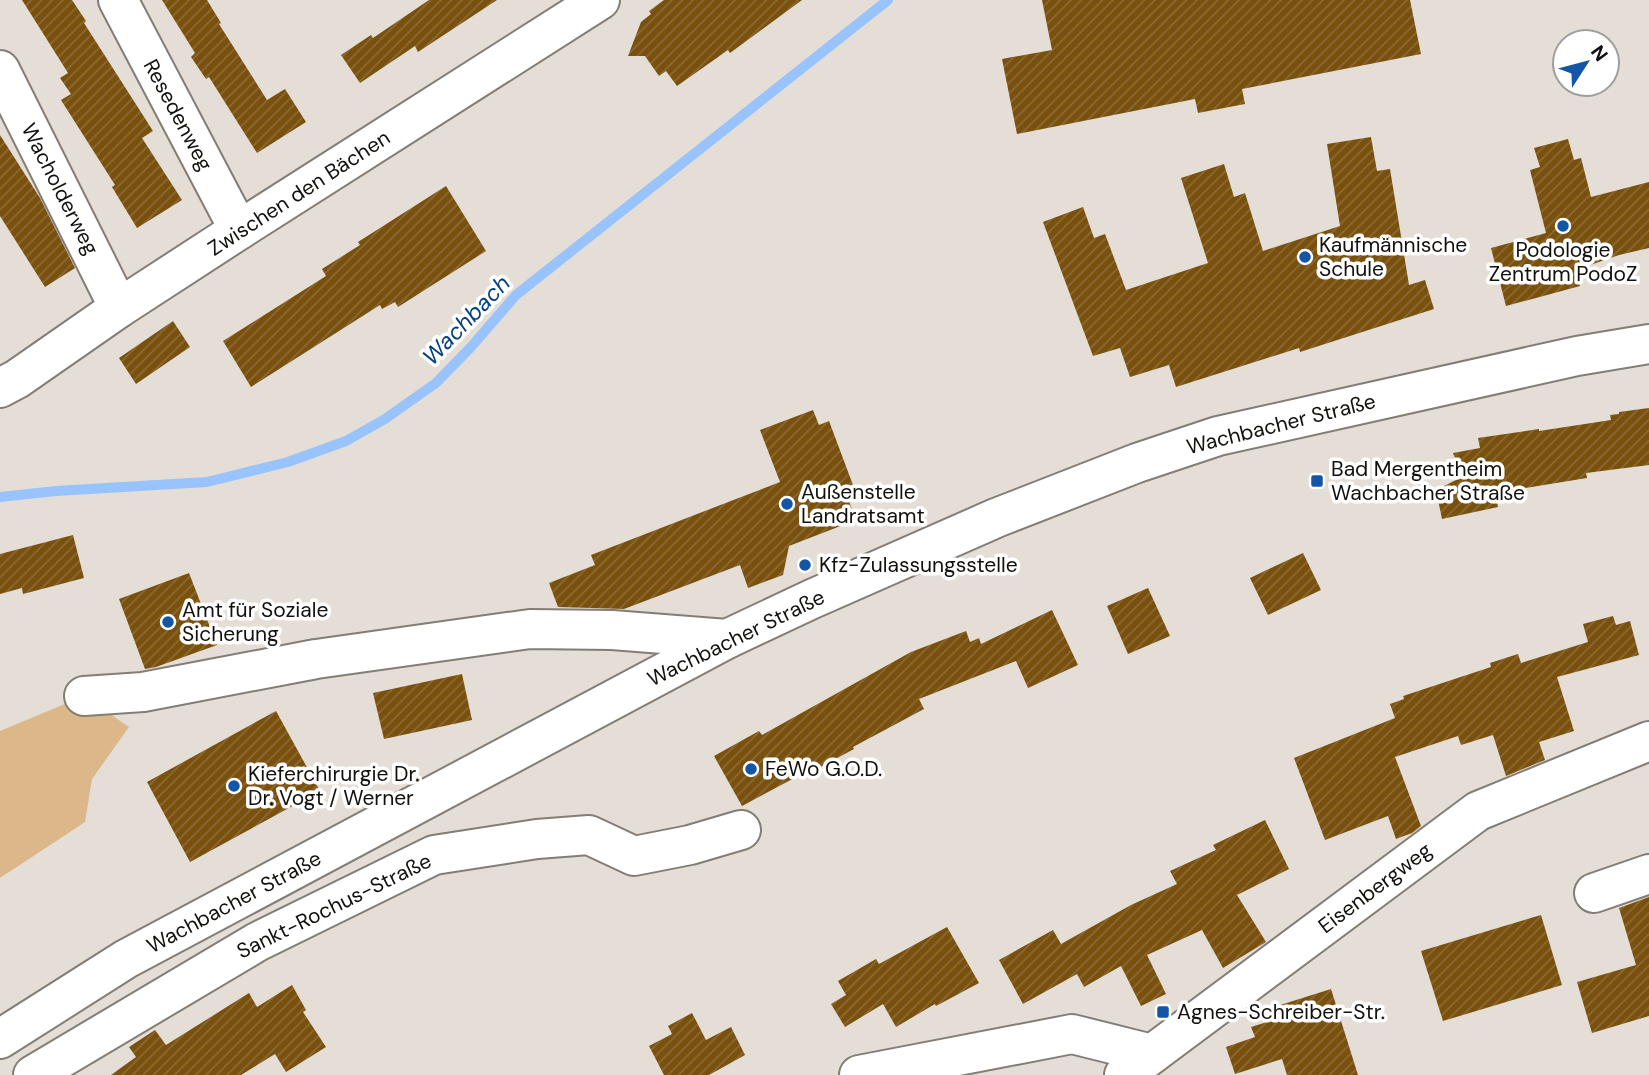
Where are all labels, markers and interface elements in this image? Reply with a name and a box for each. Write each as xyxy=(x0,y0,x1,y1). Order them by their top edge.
north arrow xyxy=(1551,28,1621,98)
text: N xyxy=(1585,40,1614,66)
street label: Resedenweg xyxy=(137,54,219,176)
street label: Wacholderweg xyxy=(15,118,105,260)
street label: Zwischen den Bächen xyxy=(203,124,395,262)
marker: Podologie Zentrum PodoZ xyxy=(1555,218,1571,234)
place label: Kaufmännische Schule xyxy=(1319,231,1467,283)
place label: Podologie Zentrum PodoZ xyxy=(1489,236,1637,288)
marker: Kaufmännische Schule xyxy=(1297,249,1313,265)
water label: Wachbach xyxy=(416,269,516,371)
street label: Wachbacher Straße xyxy=(1184,387,1379,461)
place label: Bad Mergentheim Wachbacher Straße xyxy=(1331,455,1525,507)
marker: Bad Mergentheim Wachbacher Straße xyxy=(1309,473,1325,489)
place label: Außenstelle Landratsamt xyxy=(801,478,925,530)
marker: Außenstelle Landratsamt xyxy=(779,496,795,512)
place label: Kfz-Zulassungsstelle xyxy=(819,551,1018,579)
marker: Kfz-Zulassungsstelle xyxy=(797,557,813,573)
street label: Wachbacher Straße xyxy=(643,583,829,693)
place label: Amt für Soziale Sicherung xyxy=(182,596,328,648)
marker: Amt für Soziale Sicherung xyxy=(160,614,176,630)
place label: FeWo G.O.D. xyxy=(765,755,882,783)
place label: Kieferchirurgie Dr. Dr. Vogt / Werner xyxy=(248,760,420,812)
marker: FeWo G.O.D. xyxy=(743,761,759,777)
marker: Kieferchirurgie Dr. Dr. Vogt / Werner xyxy=(226,778,242,794)
street label: Eisenbergweg xyxy=(1313,836,1438,940)
street label: Wachbacher Straße xyxy=(142,844,326,960)
street label: Sankt-Rochus-Straße xyxy=(232,847,436,965)
place label: Agnes-Schreiber-Str. xyxy=(1177,998,1385,1026)
marker: Agnes-Schreiber-Str. xyxy=(1155,1004,1171,1020)

